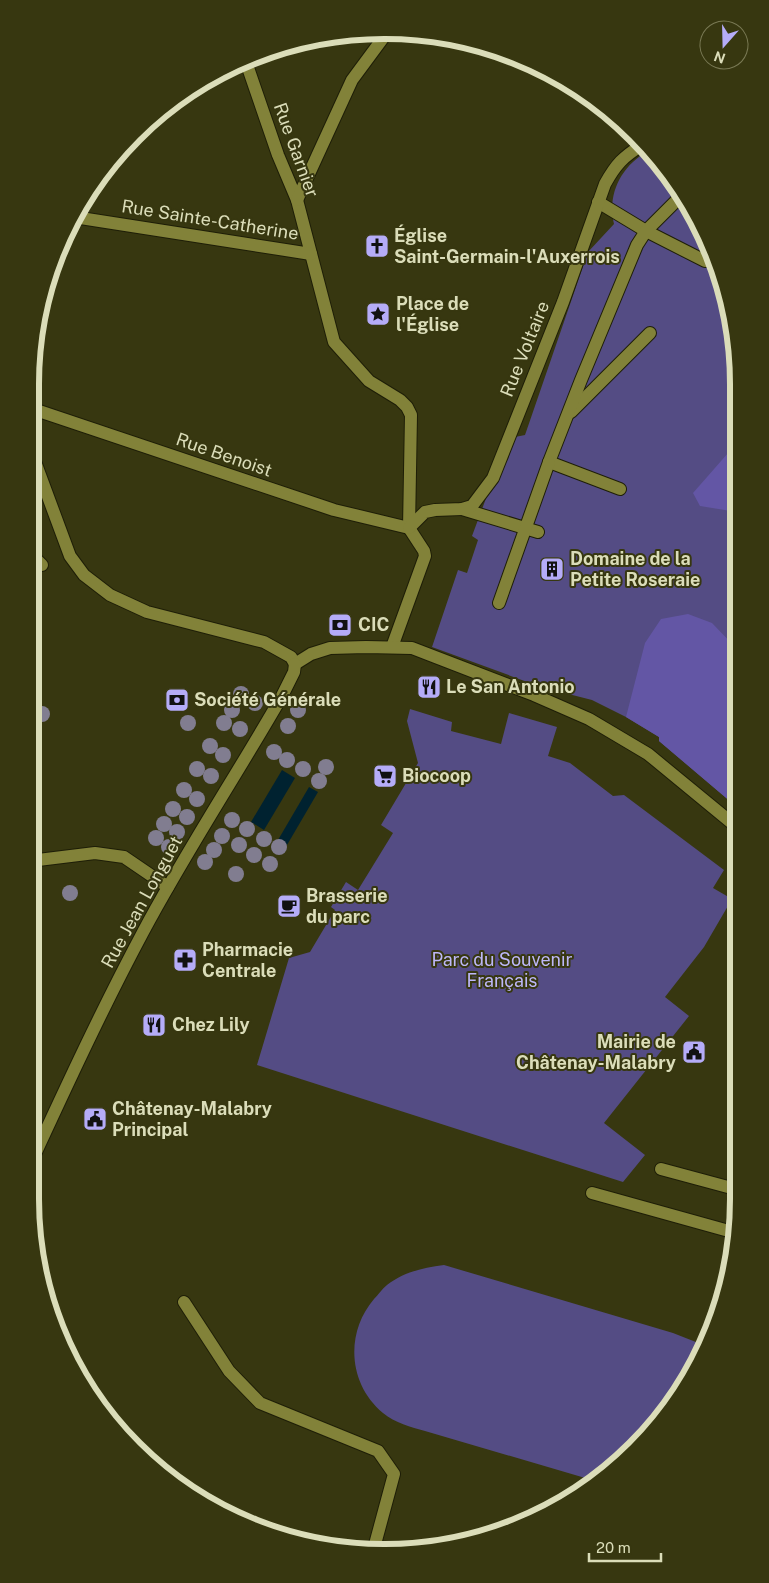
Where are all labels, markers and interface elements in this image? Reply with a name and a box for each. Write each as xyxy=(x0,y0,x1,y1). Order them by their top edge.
north arrow xyxy=(699,20,749,70)
text: N xyxy=(712,48,727,67)
street label: Rue Garnier xyxy=(270,100,323,200)
street label: Rue Sainte-Catherine xyxy=(120,195,300,244)
place label: Église Saint-Germain-l'Auxerrois xyxy=(394,224,620,267)
church icon: Église Saint-Germain-l'Auxerrois xyxy=(364,233,390,259)
place label: Place de l'Église xyxy=(396,293,469,335)
street label: Rue Voltaire xyxy=(496,298,553,400)
place icon: Place de l'Église xyxy=(365,301,391,327)
street label: Rue Benoist xyxy=(173,428,275,481)
place label: Domaine de la Petite Roseraie xyxy=(570,548,700,590)
building icon: Domaine de la Petite Roseraie xyxy=(539,556,565,582)
bank icon: CIC xyxy=(327,612,353,638)
place label: CIC xyxy=(358,614,389,635)
restaurant icon: Le San Antonio xyxy=(416,674,442,700)
place label: Le San Antonio xyxy=(446,676,575,697)
bank icon: Société Générale xyxy=(164,687,190,713)
place label: Société Générale xyxy=(194,689,341,710)
supermarket icon: Biocoop xyxy=(372,763,398,789)
place label: Biocoop xyxy=(402,765,471,786)
street label: Rue Jean Longuet xyxy=(97,832,187,971)
place label: Brasserie du parc xyxy=(306,885,388,927)
cafe icon: Brasserie du parc xyxy=(276,893,302,919)
place label: Pharmacie Centrale xyxy=(202,939,293,981)
pharmacy icon: Pharmacie Centrale xyxy=(172,947,198,973)
park label: Parc du Souvenir Français xyxy=(431,949,573,991)
restaurant icon: Chez Lily xyxy=(141,1012,167,1038)
place label: Chez Lily xyxy=(172,1014,250,1035)
place label: Mairie de Châtenay-Malabry xyxy=(516,1031,676,1073)
public building icon: Mairie de Châtenay-Malabry xyxy=(681,1039,707,1065)
place label: Châtenay-Malabry Principal xyxy=(112,1098,272,1140)
public building icon: Châtenay-Malabry Principal xyxy=(82,1106,108,1132)
scale bar xyxy=(589,1530,662,1562)
text: 20 m xyxy=(596,1539,631,1556)

